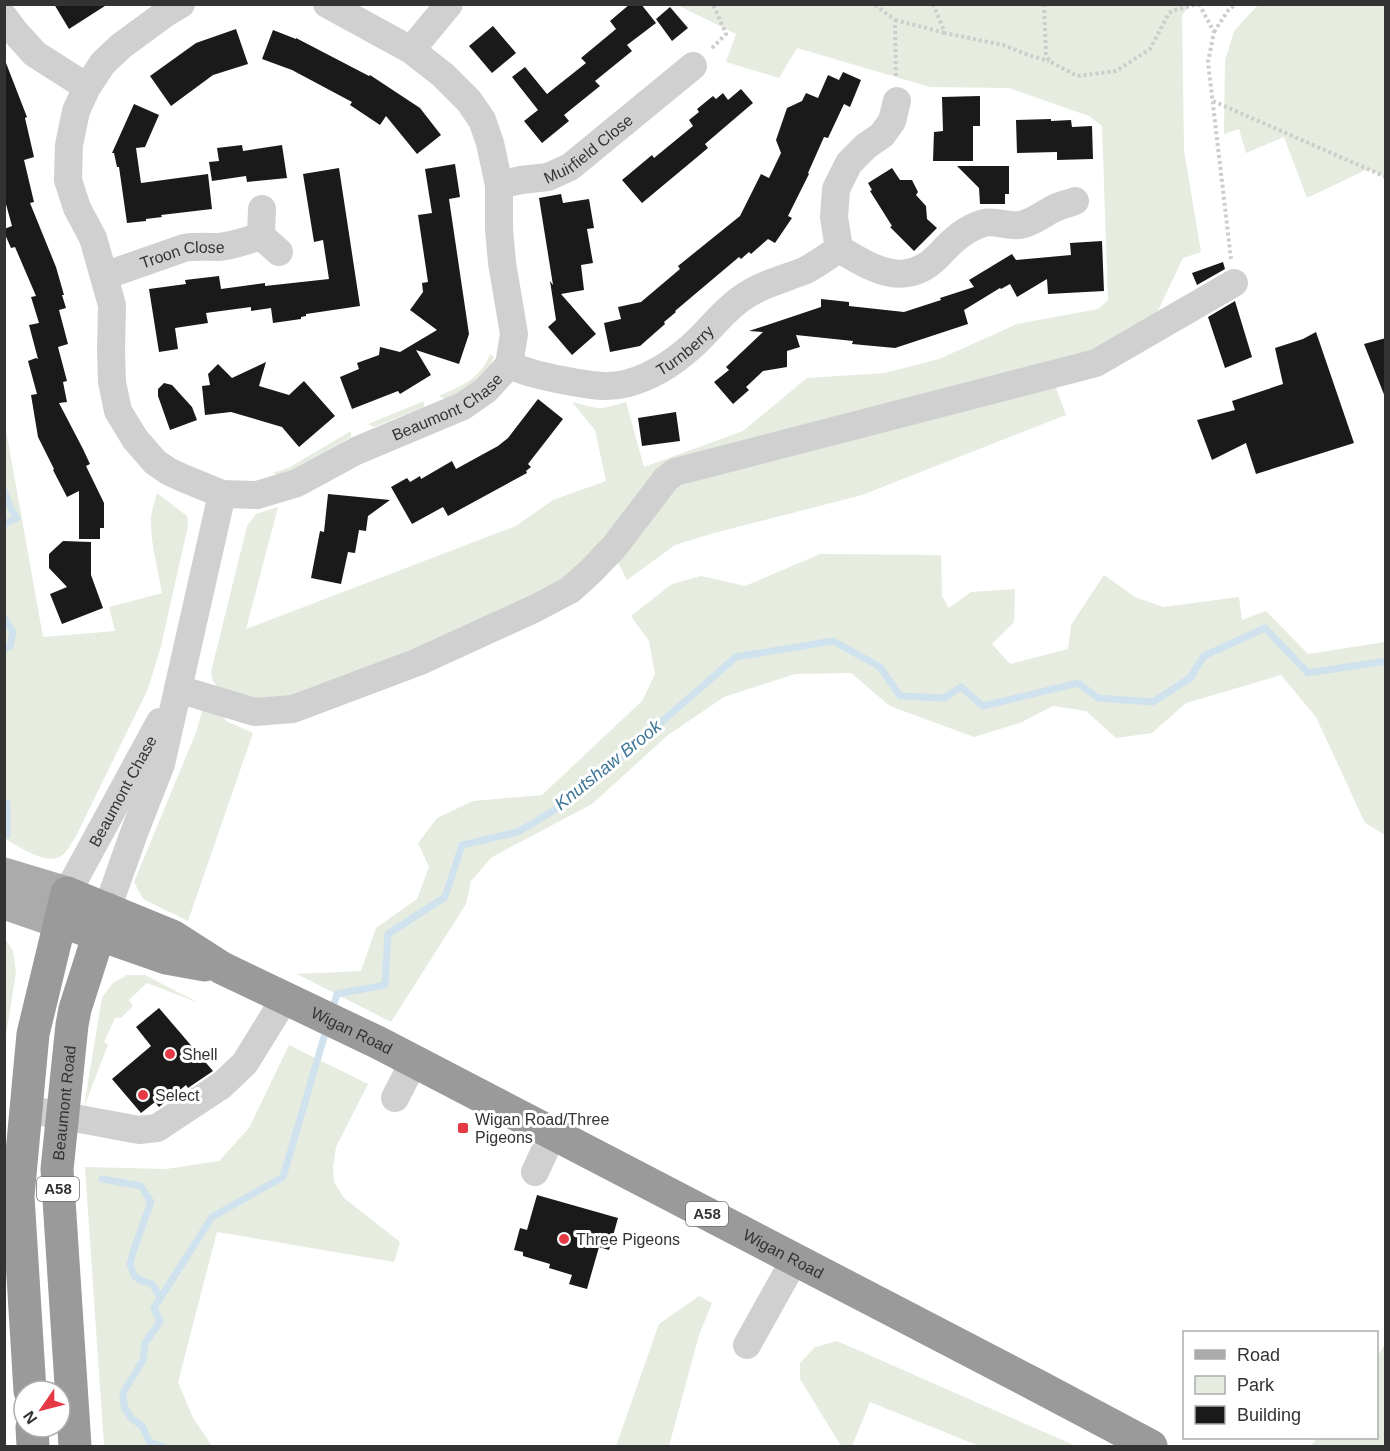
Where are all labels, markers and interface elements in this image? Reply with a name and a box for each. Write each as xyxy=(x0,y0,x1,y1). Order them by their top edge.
street label: Muirfield Close xyxy=(541,111,636,187)
street label: Troon Close xyxy=(138,238,225,272)
street label: Turnberry xyxy=(653,322,717,379)
street label: Beaumont Chase xyxy=(390,370,506,444)
water label: Knutshaw Brook xyxy=(551,715,666,814)
street label: Beaumont Chase xyxy=(86,733,160,850)
street label: Wigan Road xyxy=(308,1004,395,1058)
street label: Beaumont Road xyxy=(50,1045,79,1161)
place label: Shell xyxy=(182,1046,218,1063)
marker: Shell xyxy=(163,1047,177,1061)
place label: Select xyxy=(155,1087,200,1104)
marker: Select xyxy=(136,1088,150,1102)
place label: Wigan Road/Three Pigeons xyxy=(475,1111,609,1146)
marker: Wigan Road/Three Pigeons xyxy=(456,1121,470,1135)
road number: A58 xyxy=(37,1177,79,1201)
road number: A58 xyxy=(686,1202,728,1226)
street label: Wigan Road xyxy=(740,1226,826,1282)
place label: Three Pigeons xyxy=(576,1231,680,1248)
marker: Three Pigeons xyxy=(557,1232,571,1246)
legend xyxy=(1183,1331,1378,1439)
text: Road xyxy=(1237,1345,1280,1365)
text: Park xyxy=(1237,1375,1275,1395)
north arrow xyxy=(12,1379,72,1439)
text: Building xyxy=(1237,1405,1301,1425)
text: N xyxy=(20,1408,40,1427)

